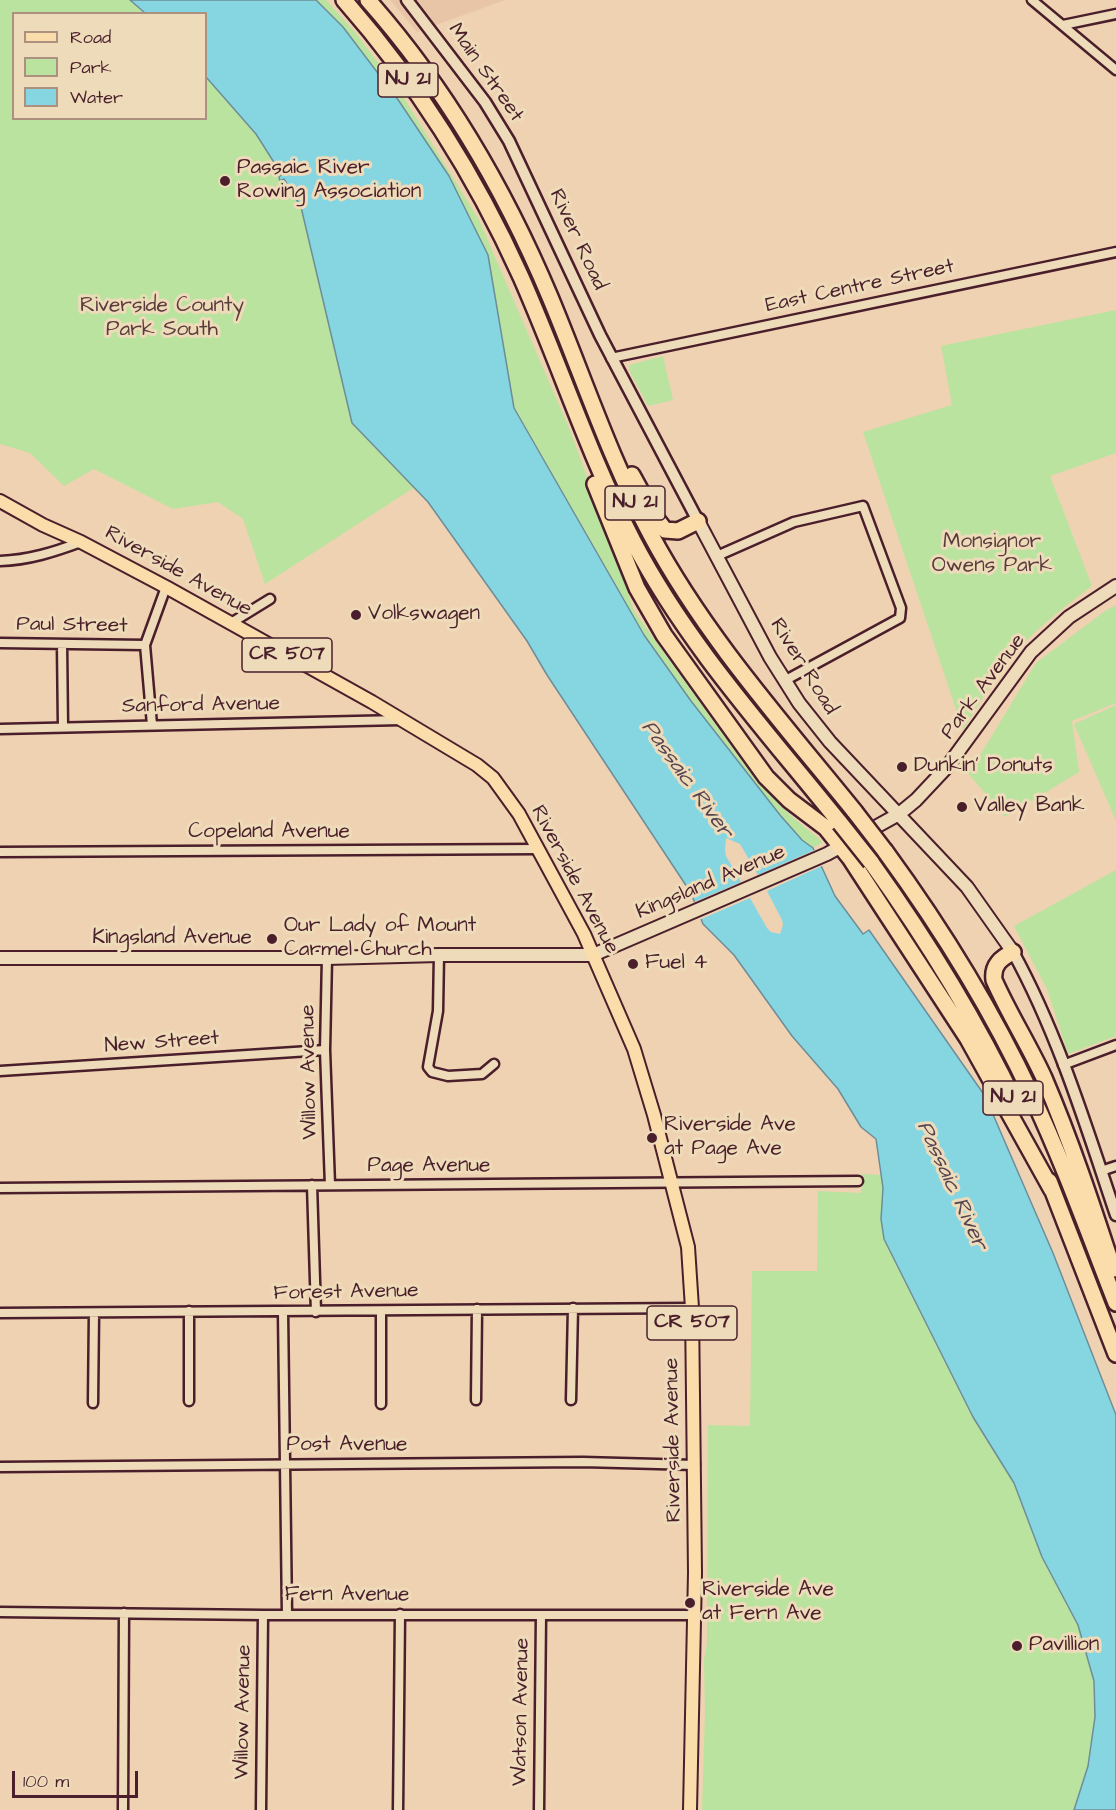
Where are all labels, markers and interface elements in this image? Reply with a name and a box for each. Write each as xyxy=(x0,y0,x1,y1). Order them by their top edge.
legend xyxy=(12,12,207,120)
street label: Main Street xyxy=(442,19,528,127)
text: Road xyxy=(70,25,111,50)
text: Park xyxy=(70,55,112,80)
road number: NJ 21 xyxy=(378,63,438,97)
text: Water xyxy=(70,85,123,110)
place label: Passaic River Rowing Association xyxy=(237,156,421,206)
marker: Passaic River Rowing Association xyxy=(218,174,232,188)
street label: River Road xyxy=(543,185,611,295)
street label: East Centre Street xyxy=(764,255,956,319)
park label: Riverside County Park South xyxy=(80,294,244,344)
road number: NJ 21 xyxy=(605,486,665,520)
street label: Riverside Avenue xyxy=(100,521,256,623)
park label: Monsignor Owens Park xyxy=(932,530,1052,580)
place label: Volkswagen xyxy=(368,602,480,628)
marker: Volkswagen xyxy=(349,608,363,622)
street label: Paul Street xyxy=(16,612,128,640)
street label: River Road xyxy=(764,614,842,720)
street label: Park Avenue xyxy=(936,629,1032,745)
road number: CR 507 xyxy=(242,638,332,672)
street label: Sanford Avenue xyxy=(122,692,280,720)
water label: Passaic River xyxy=(634,716,738,844)
place label: Dunkin' Donuts xyxy=(914,754,1053,780)
marker: Dunkin' Donuts xyxy=(895,760,909,774)
place label: Valley Bank xyxy=(974,794,1085,820)
marker: Valley Bank xyxy=(955,800,969,814)
street label: Riverside Avenue xyxy=(524,801,624,959)
street label: Copeland Avenue xyxy=(188,820,350,846)
street label: Kingsland Avenue xyxy=(633,840,789,926)
place label: Our Lady of Mount Carmel Church xyxy=(284,914,476,964)
street label: Kingsland Avenue xyxy=(92,926,252,952)
marker: Our Lady of Mount Carmel Church xyxy=(265,932,279,946)
place label: Fuel 4 xyxy=(645,951,708,977)
marker: Fuel 4 xyxy=(626,957,640,971)
street label: Willow Avenue xyxy=(296,1004,324,1140)
street label: New Street xyxy=(104,1026,220,1060)
road number: NJ 21 xyxy=(983,1081,1043,1115)
place label: Riverside Ave at Page Ave xyxy=(664,1113,796,1163)
water label: Passaic River xyxy=(910,1117,992,1255)
marker: Riverside Ave at Page Ave xyxy=(645,1131,659,1145)
street label: Page Avenue xyxy=(368,1154,490,1180)
street label: Forest Avenue xyxy=(273,1279,419,1307)
road number: CR 507 xyxy=(647,1306,737,1340)
street label: Riverside Avenue xyxy=(660,1358,688,1522)
street label: Post Avenue xyxy=(287,1433,407,1459)
place label: Riverside Ave at Fern Ave xyxy=(702,1578,834,1628)
street label: Fern Avenue xyxy=(285,1583,409,1609)
marker: Riverside Ave at Fern Ave xyxy=(683,1596,697,1610)
place label: Pavillion xyxy=(1029,1633,1099,1659)
street label: Watson Avenue xyxy=(508,1638,536,1786)
marker: Pavillion xyxy=(1010,1639,1024,1653)
street label: Willow Avenue xyxy=(230,1644,258,1780)
scale bar xyxy=(15,1759,141,1797)
text: 100 m xyxy=(23,1769,69,1794)

